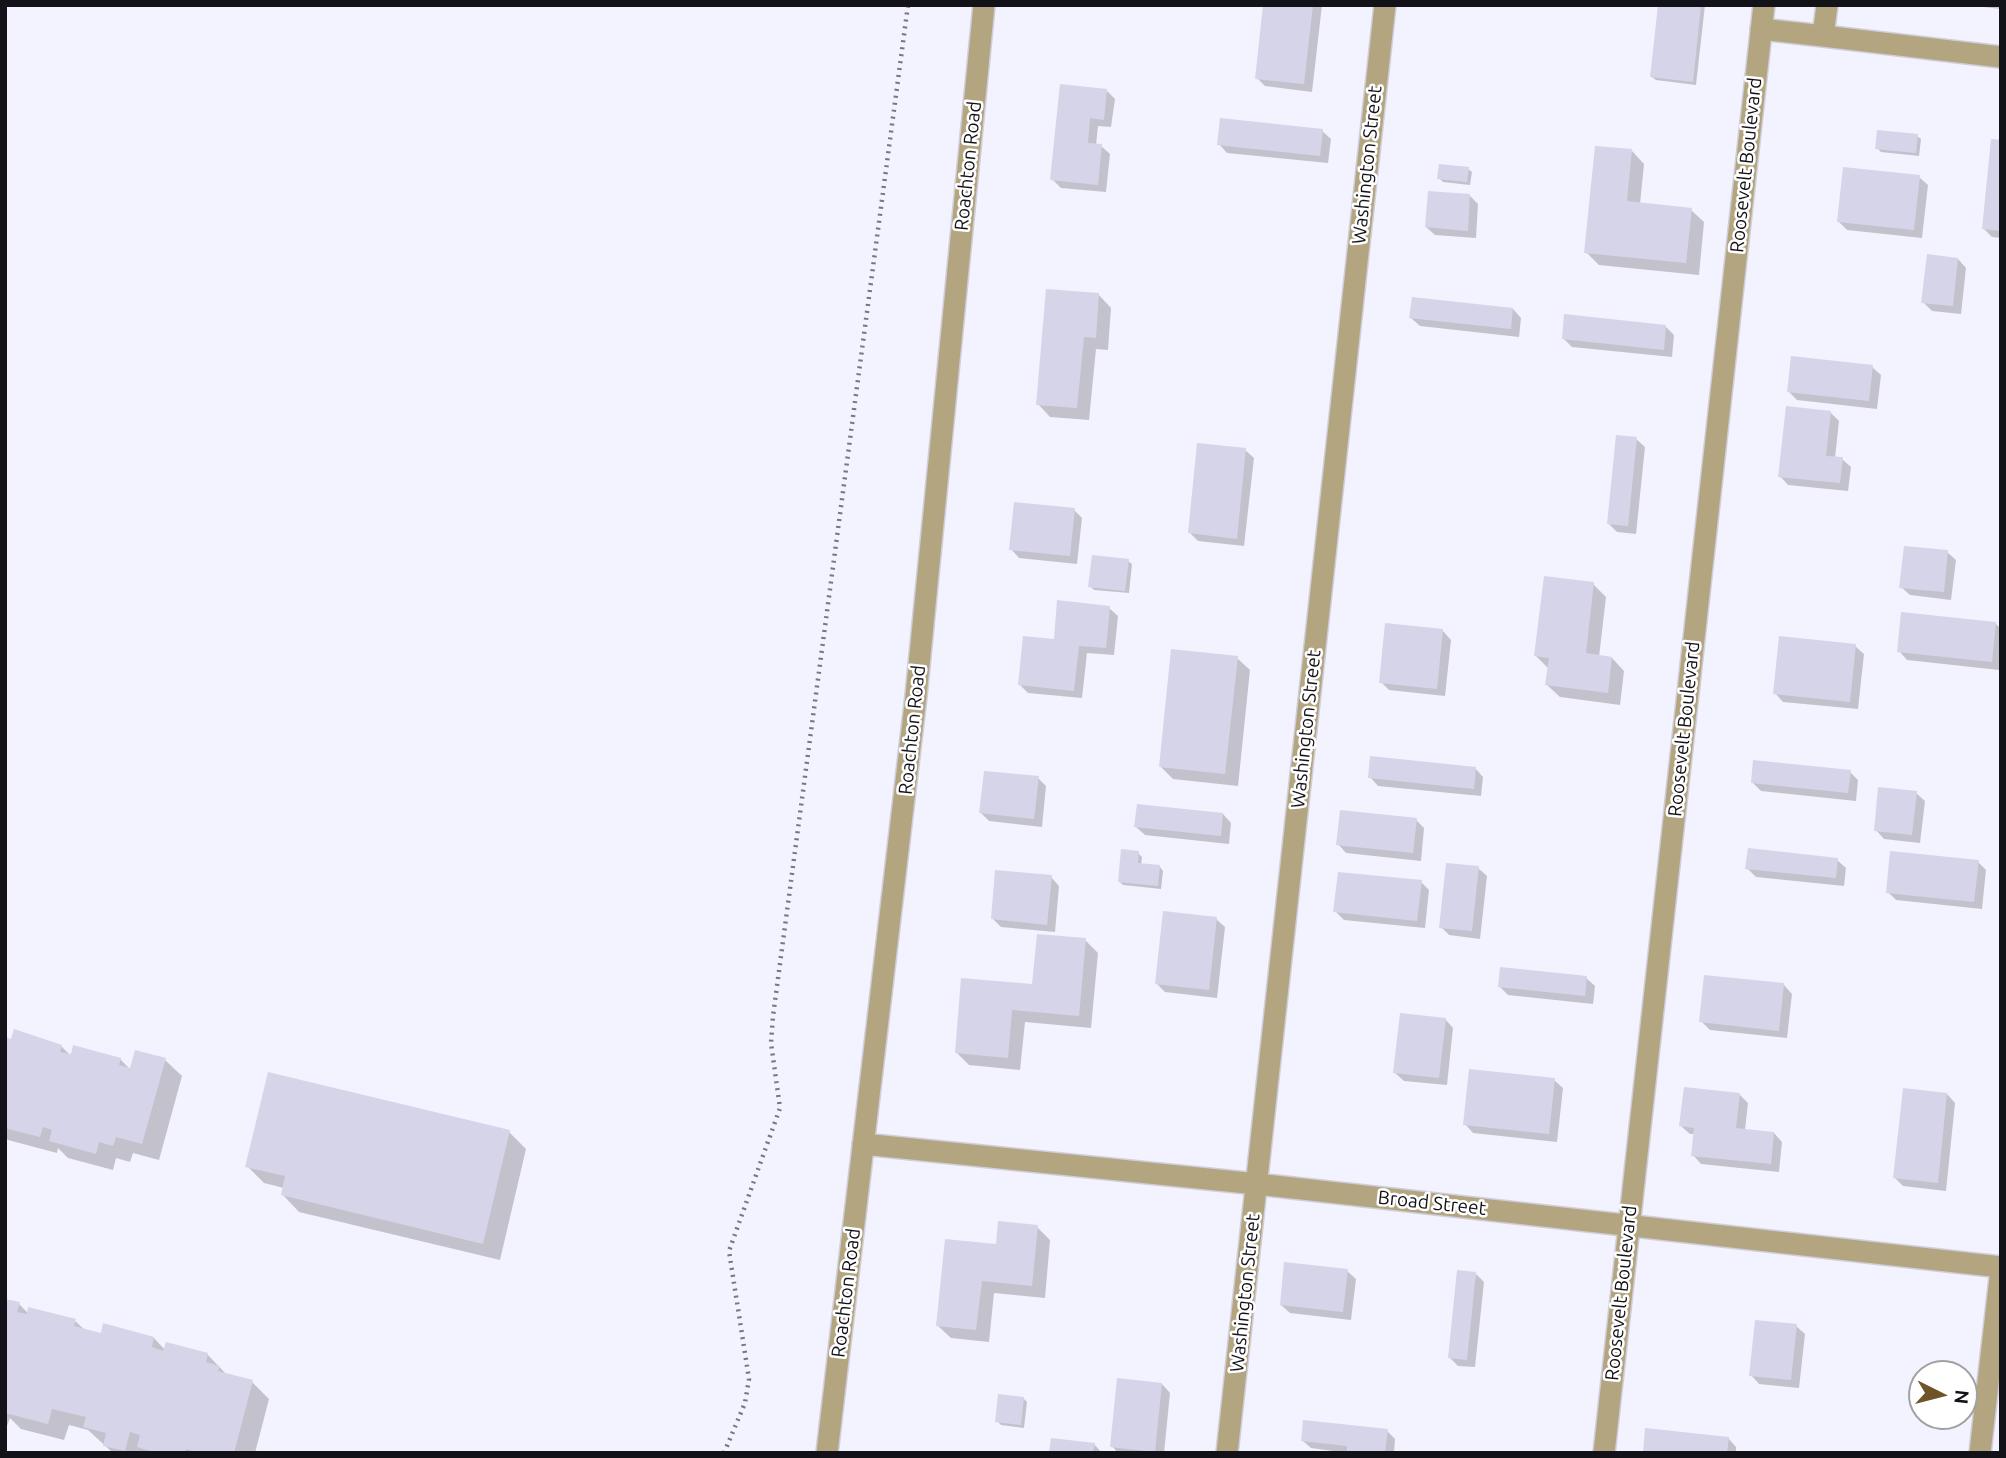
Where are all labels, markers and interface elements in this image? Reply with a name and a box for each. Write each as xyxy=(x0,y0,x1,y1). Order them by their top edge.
street label: Roosevelt Boulevard xyxy=(1725,76,1767,254)
street label: Washington Street xyxy=(1347,85,1387,245)
street label: Roachton Road xyxy=(950,100,986,232)
street label: Roosevelt Boulevard xyxy=(1663,640,1705,818)
street label: Washington Street xyxy=(1286,649,1326,809)
street label: Roachton Road xyxy=(894,664,930,796)
street label: Broad Street xyxy=(1377,1186,1487,1220)
street label: Roosevelt Boulevard xyxy=(1600,1204,1642,1382)
street label: Washington Street xyxy=(1225,1213,1265,1373)
street label: Roachton Road xyxy=(827,1227,865,1359)
north arrow xyxy=(1908,1360,1978,1430)
text: N xyxy=(1950,1389,1974,1405)

